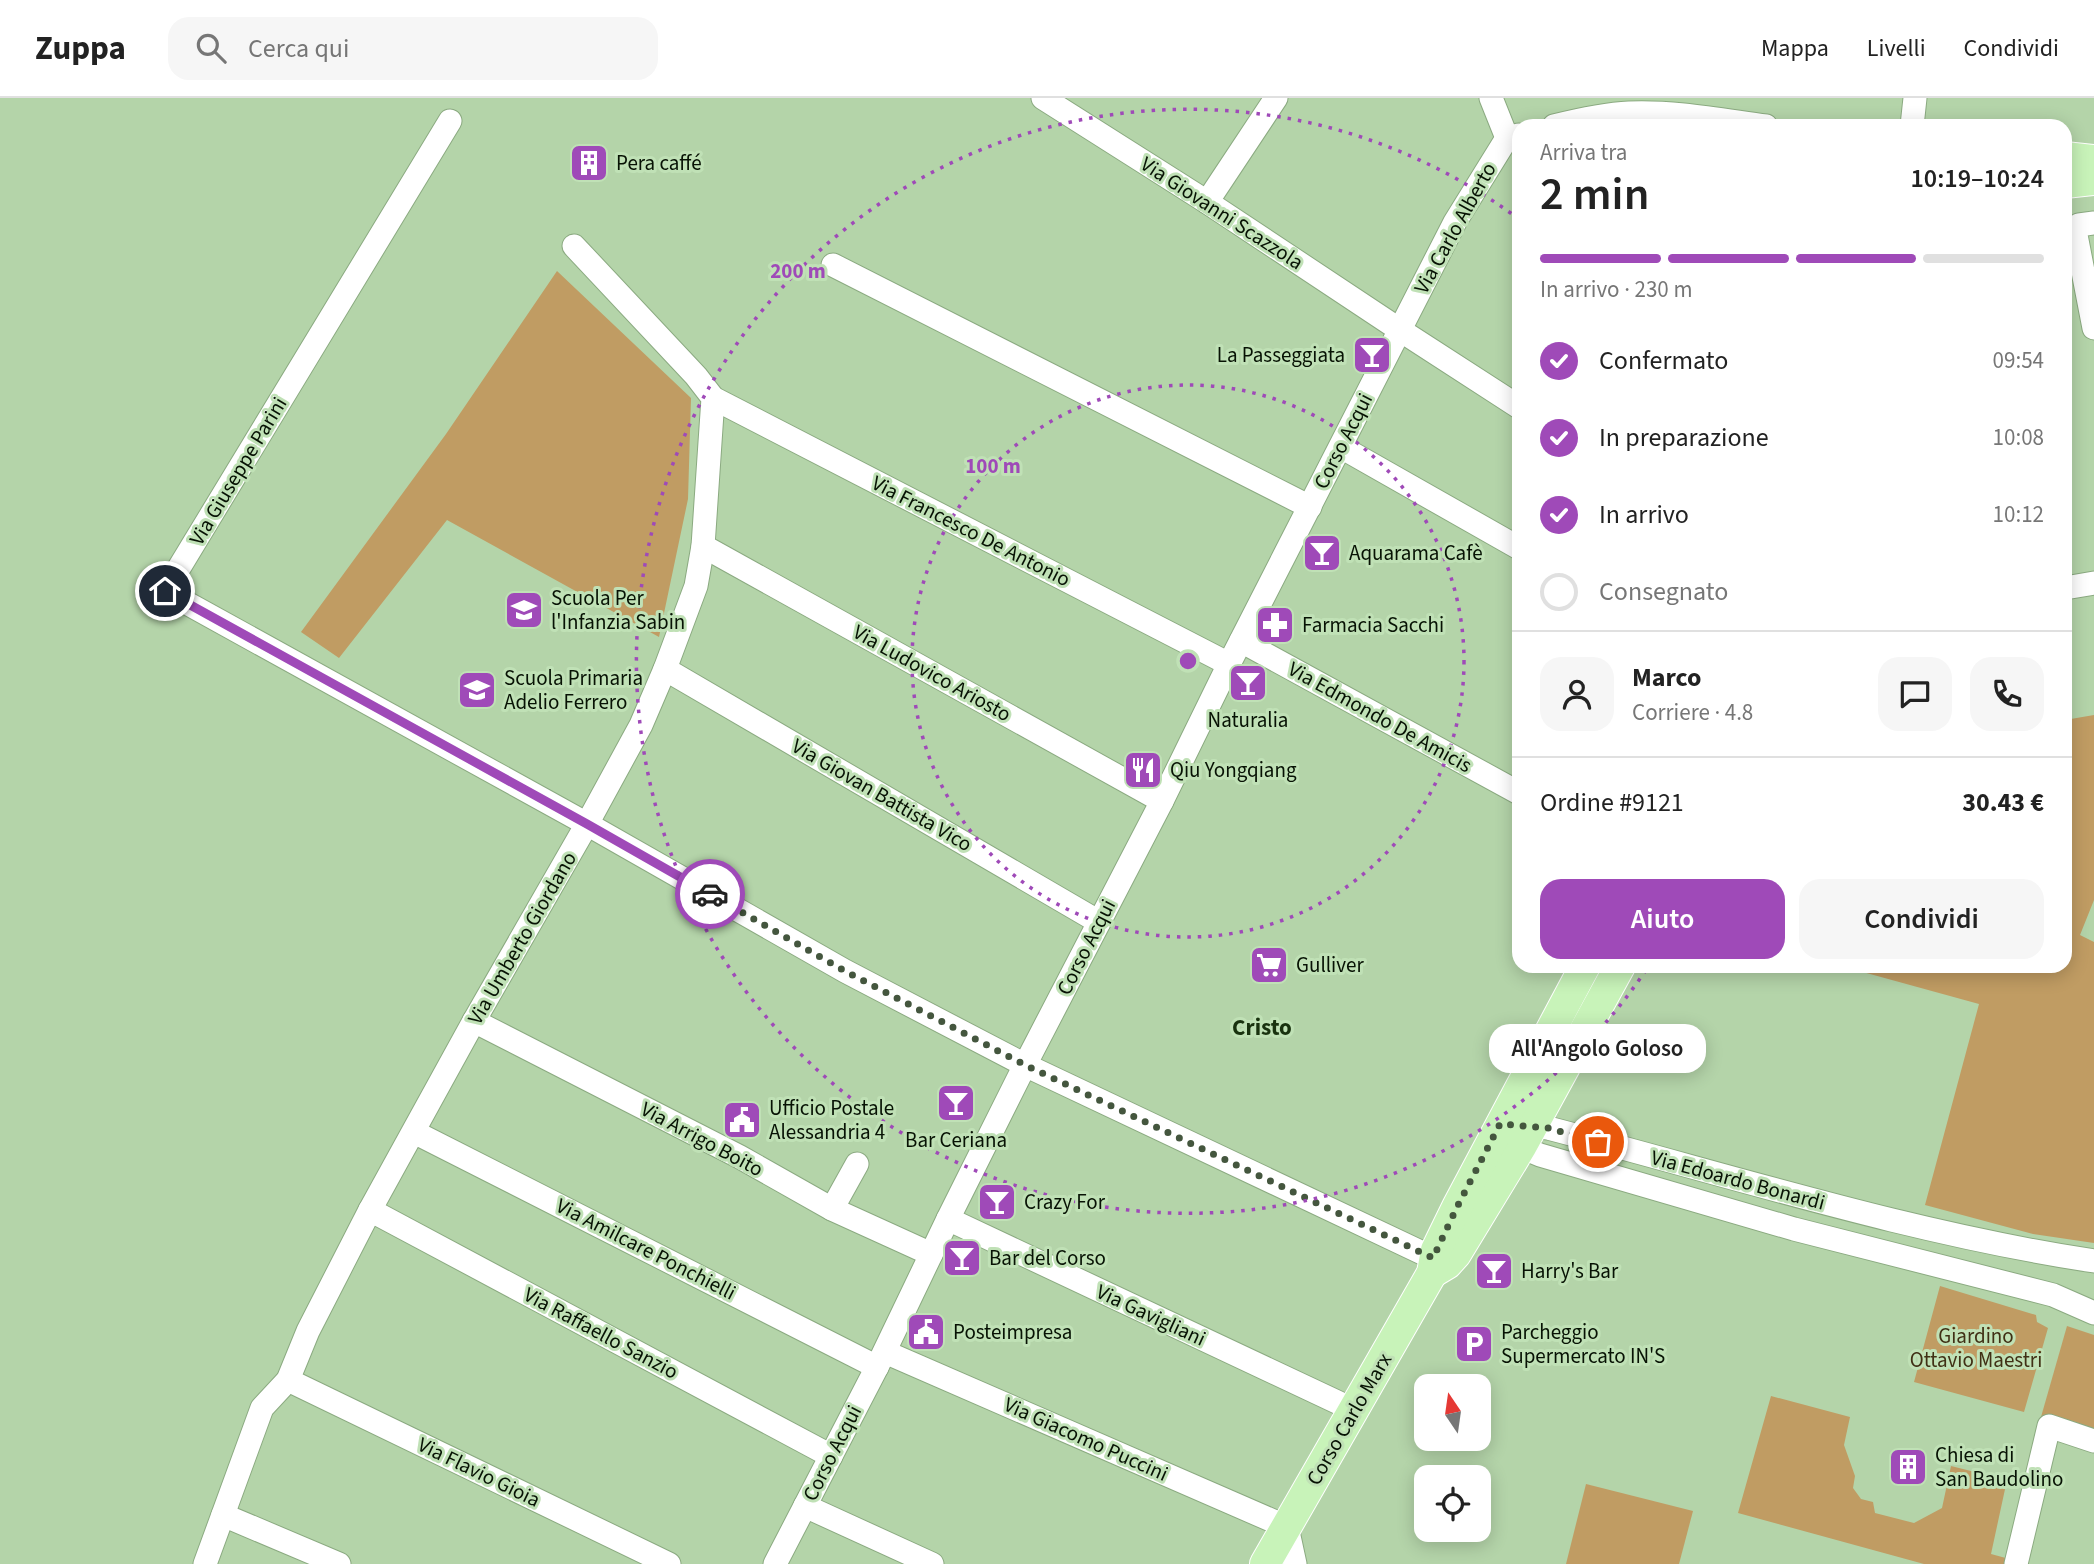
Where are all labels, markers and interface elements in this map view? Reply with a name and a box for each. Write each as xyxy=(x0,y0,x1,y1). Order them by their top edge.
search box xyxy=(168,17,658,80)
text: Zuppa xyxy=(35,25,126,72)
icon: search xyxy=(192,29,230,67)
text: Cerca qui xyxy=(248,30,349,67)
text: Mappa xyxy=(1761,31,1829,66)
text: Livelli xyxy=(1867,31,1926,66)
text: Condividi xyxy=(1964,31,2059,66)
text: Arriva tra xyxy=(1540,136,1627,169)
building icon: Pera caffé xyxy=(568,142,610,184)
place label: Pera caffé xyxy=(616,148,702,178)
street label: Via Giovanni Scazzola xyxy=(1135,149,1309,277)
street label: Via Carlo Alberto xyxy=(1407,157,1503,299)
text: 10:19–10:24 xyxy=(1911,160,2044,197)
text: 2 min xyxy=(1540,162,1649,227)
text: 200 m xyxy=(770,256,826,286)
text: In arrivo · 230 m xyxy=(1540,273,1692,306)
bar icon: La Passeggiata xyxy=(1351,334,1393,376)
place label: La Passeggiata xyxy=(1217,340,1345,370)
icon: check xyxy=(1540,342,1578,380)
text: Confermato xyxy=(1599,342,1728,379)
text: 09:54 xyxy=(1993,344,2044,377)
street label: Corso Acqui xyxy=(1306,388,1380,494)
street label: Via Giuseppe Parini xyxy=(182,391,294,551)
icon: check xyxy=(1540,419,1578,457)
text: In preparazione xyxy=(1599,419,1769,456)
text: 10:08 xyxy=(1993,421,2044,454)
text: 100 m xyxy=(965,451,1021,481)
street label: Via Francesco De Antonio xyxy=(866,468,1076,594)
icon: check xyxy=(1540,496,1578,534)
text: In arrivo xyxy=(1599,496,1689,533)
text: 10:12 xyxy=(1993,498,2044,531)
bar icon: Aquarama Cafè xyxy=(1301,532,1343,574)
place label: Aquarama Cafè xyxy=(1349,538,1483,568)
pin xyxy=(135,561,195,621)
icon: home xyxy=(146,572,184,610)
text: Consegnato xyxy=(1599,573,1728,610)
place label: Scuola Per l'Infanzia Sabin xyxy=(551,583,685,637)
school or university icon: Scuola Per l'Infanzia Sabin xyxy=(503,589,545,631)
pharmacy icon: Farmacia Sacchi xyxy=(1254,604,1296,646)
place label: Farmacia Sacchi xyxy=(1302,610,1444,640)
street label: Via Ludovico Ariosto xyxy=(847,617,1017,729)
centre of rings xyxy=(1176,649,1200,673)
street label: Via Edmondo De Amicis xyxy=(1283,654,1477,780)
button: person xyxy=(1540,657,1614,731)
button: chat xyxy=(1878,657,1952,731)
button: phone xyxy=(1970,657,2044,731)
text: Marco xyxy=(1632,659,1701,696)
bar icon: Naturalia xyxy=(1227,662,1269,704)
place label: Scuola Primaria Adelio Ferrero xyxy=(504,663,643,717)
school or university icon: Scuola Primaria Adelio Ferrero xyxy=(456,669,498,711)
text: Corriere · 4.8 xyxy=(1632,696,1753,729)
place label: Naturalia xyxy=(1208,705,1288,735)
street label: Via Giovan Battista Vico xyxy=(786,731,978,859)
restaurant icon: Qiu Yongqiang xyxy=(1122,749,1164,791)
place label: Qiu Yongqiang xyxy=(1170,755,1297,785)
text: Ordine #9121 xyxy=(1540,784,1684,821)
text: 30.43 € xyxy=(1962,784,2044,821)
street label: Via Umberto Giordano xyxy=(460,846,584,1030)
courier xyxy=(675,859,745,929)
icon: car xyxy=(691,875,729,913)
button: Aiuto xyxy=(1540,879,1785,959)
button: Condividi xyxy=(1799,879,2044,959)
street label: Corso Acqui xyxy=(1049,894,1123,1000)
supermarket icon: Gulliver xyxy=(1248,944,1290,986)
place label: Gulliver xyxy=(1296,950,1364,980)
district label: Cristo xyxy=(1232,1011,1292,1044)
callout: All'Angolo Goloso xyxy=(1490,1023,1706,1072)
text: All'Angolo Goloso xyxy=(1512,1032,1683,1065)
bar icon: Bar Ceriana xyxy=(935,1082,977,1124)
place label: Ufficio Postale Alessandria 4 xyxy=(769,1093,894,1147)
street label: Via Arrigo Boito xyxy=(635,1094,769,1184)
public building icon: Ufficio Postale Alessandria 4 xyxy=(721,1099,763,1141)
pin xyxy=(1568,1112,1628,1172)
icon: bag xyxy=(1579,1123,1617,1161)
place label: Bar Ceriana xyxy=(905,1125,1007,1155)
street label: Via Edoardo Bonardi xyxy=(1648,1142,1828,1218)
bar icon: Crazy For xyxy=(976,1181,1018,1223)
place label: Crazy For xyxy=(1024,1187,1106,1217)
street label: Via Amilcare Ponchielli xyxy=(551,1191,741,1307)
bar icon: Bar del Corso xyxy=(941,1237,983,1279)
place label: Bar del Corso xyxy=(989,1243,1106,1273)
bar icon: Harry's Bar xyxy=(1473,1250,1515,1292)
place label: Harry's Bar xyxy=(1521,1256,1619,1286)
street label: Via Gavigliani xyxy=(1091,1277,1211,1353)
street label: Via Raffaello Sanzio xyxy=(518,1280,684,1386)
public building icon: Posteimpresa xyxy=(905,1311,947,1353)
place label: Posteimpresa xyxy=(953,1317,1072,1347)
place label: Parcheggio Supermercato IN'S xyxy=(1501,1317,1665,1371)
park label: Giardino Ottavio Maestri xyxy=(1910,1321,2042,1375)
parking icon: Parcheggio Supermercato IN'S xyxy=(1453,1323,1495,1365)
street label: Corso Carlo Marx xyxy=(1299,1347,1399,1491)
north arrow xyxy=(1414,1374,1491,1451)
map controls xyxy=(1414,1374,1491,1542)
street label: Via Giacomo Puccini xyxy=(999,1389,1173,1489)
street label: Corso Acqui xyxy=(795,1400,869,1506)
street label: Via Flavio Gioia xyxy=(413,1429,545,1515)
place label: Chiesa di San Baudolino xyxy=(1935,1440,2063,1494)
building icon: Chiesa di San Baudolino xyxy=(1887,1446,1929,1488)
button: locate xyxy=(1414,1465,1491,1542)

